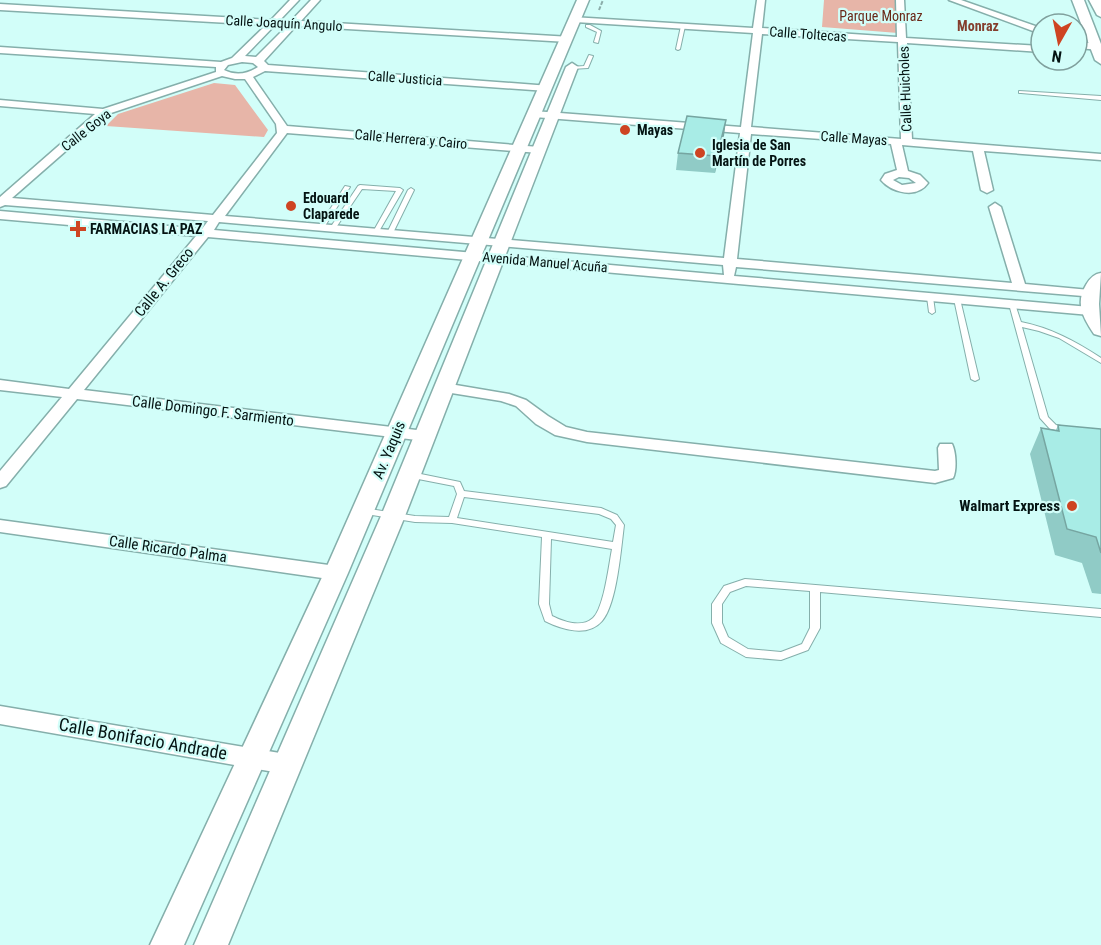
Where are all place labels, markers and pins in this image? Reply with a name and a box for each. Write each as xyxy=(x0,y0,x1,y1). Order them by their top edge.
place label: Mayas xyxy=(637,122,673,138)
marker: Mayas xyxy=(618,123,632,137)
place label: Iglesia de San Martín de Porres xyxy=(712,137,806,169)
marker: Iglesia de San Martín de Porres xyxy=(693,146,707,160)
place label: Edouard Claparede xyxy=(303,190,360,222)
marker: Edouard Claparede xyxy=(284,199,298,213)
place label: FARMACIAS LA PAZ xyxy=(90,221,202,237)
marker: FARMACIAS LA PAZ xyxy=(71,222,85,236)
place label: Walmart Express xyxy=(959,497,1060,515)
marker: Walmart Express xyxy=(1065,499,1079,513)

